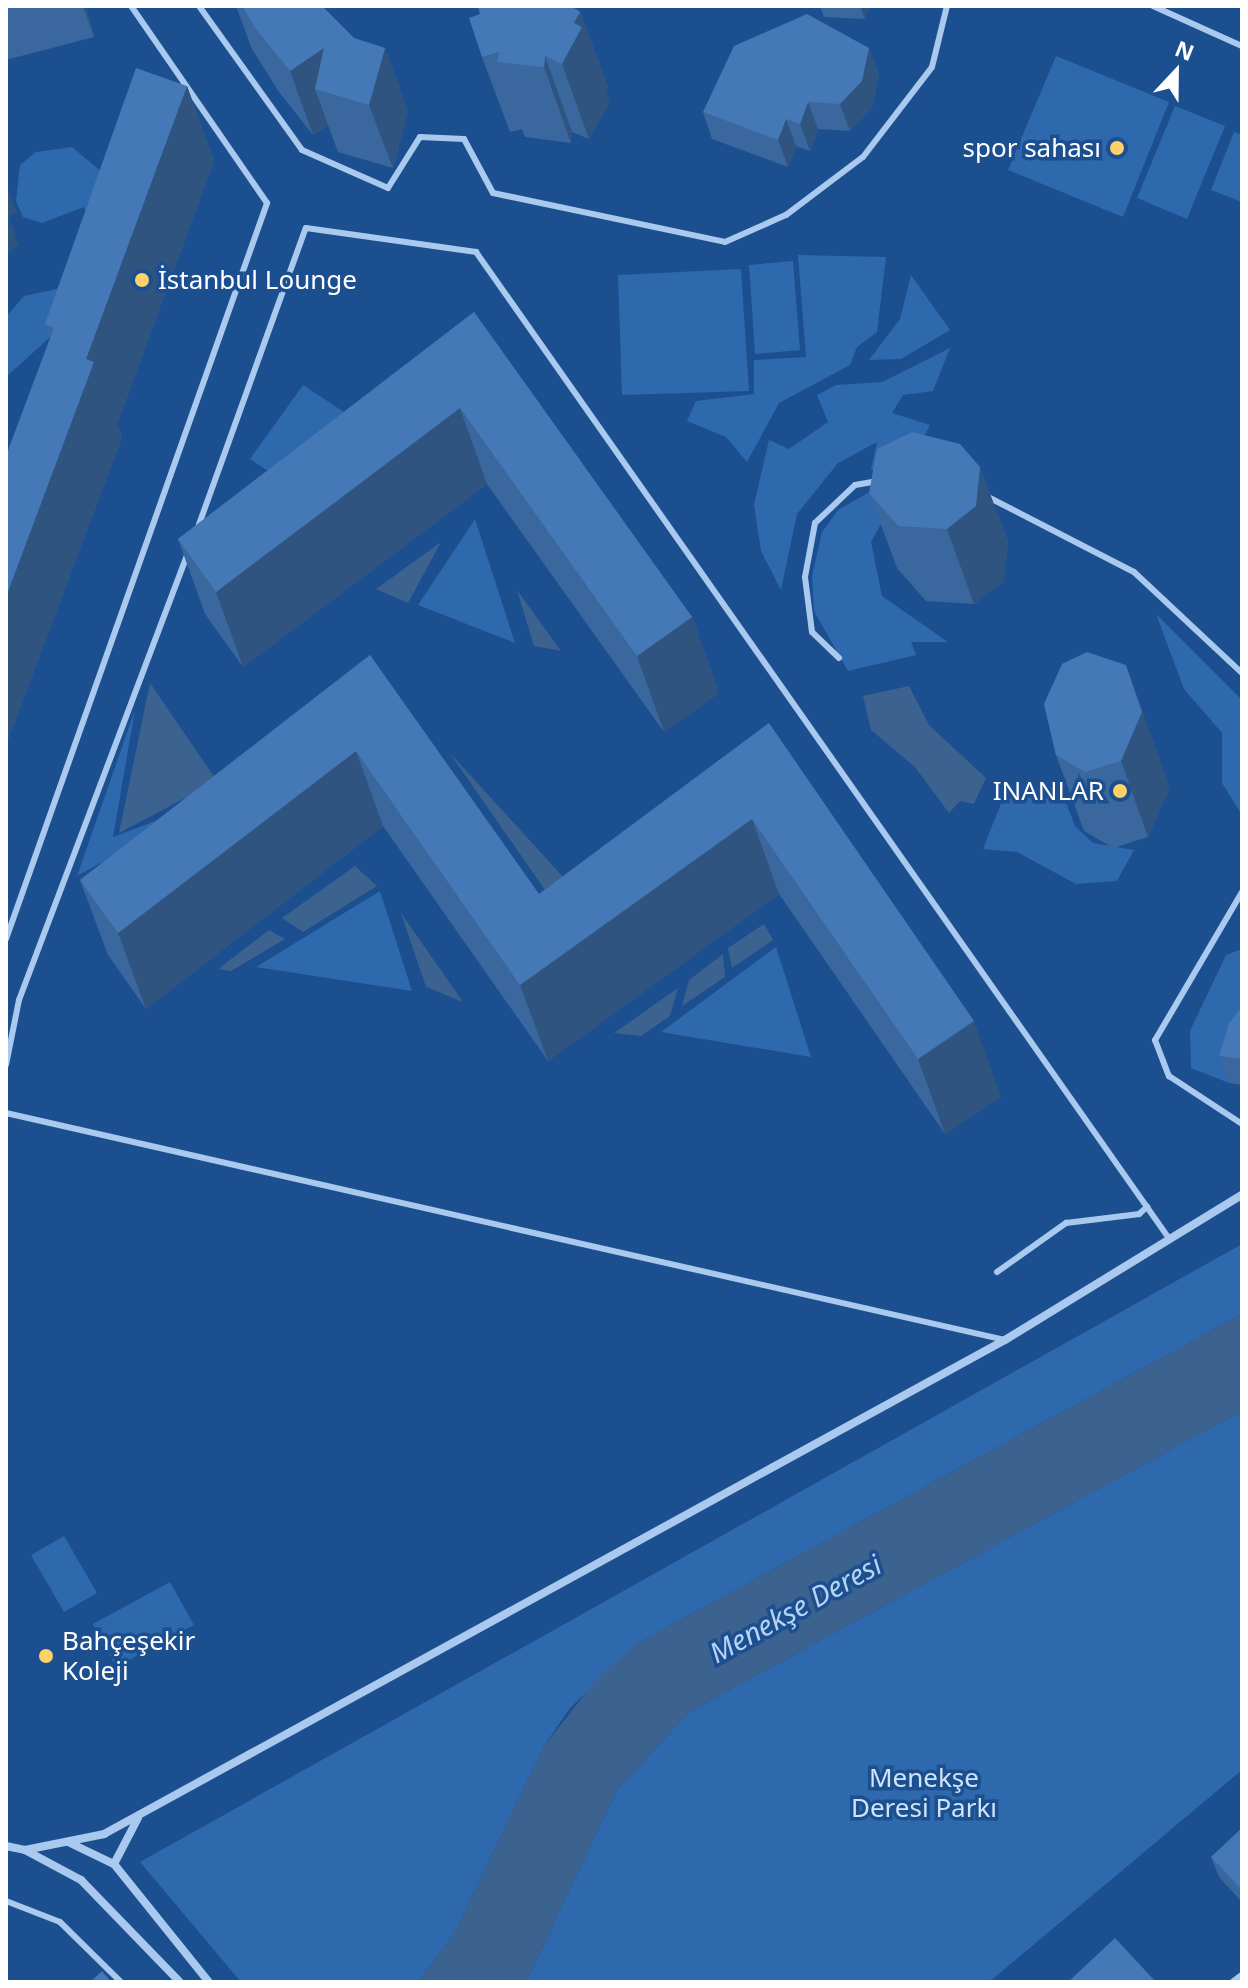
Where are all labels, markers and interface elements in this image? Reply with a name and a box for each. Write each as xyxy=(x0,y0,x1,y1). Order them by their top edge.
north arrow xyxy=(1136,32,1216,112)
text: N xyxy=(1171,32,1199,67)
place label: spor sahası xyxy=(962,132,1101,164)
marker: spor sahası xyxy=(1108,139,1126,157)
place label: İstanbul Lounge xyxy=(158,264,357,296)
marker: İstanbul Lounge xyxy=(133,271,151,289)
place label: INANLAR xyxy=(993,775,1104,807)
marker: INANLAR xyxy=(1111,782,1129,800)
water label: Menekşe Deresi xyxy=(703,1547,887,1669)
place label: Bahçeşekir Koleji xyxy=(62,1625,195,1686)
marker: Bahçeşekir Koleji xyxy=(37,1647,55,1665)
park label: Menekşe Deresi Parkı xyxy=(851,1762,997,1824)

